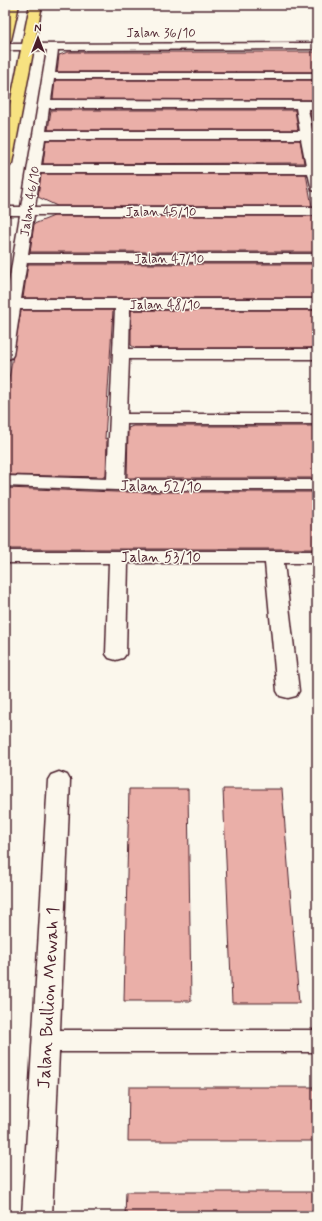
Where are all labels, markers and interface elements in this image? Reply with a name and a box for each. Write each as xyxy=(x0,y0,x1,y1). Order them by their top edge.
north arrow xyxy=(18,18,58,58)
text: N xyxy=(34,22,42,36)
street label: Jalan 36/10 xyxy=(126,25,196,42)
street label: Jalan 46/10 xyxy=(17,165,44,238)
street label: Jalan 45/10 xyxy=(126,204,196,221)
street label: Jalan 47/10 xyxy=(134,251,204,268)
street label: Jalan 48/10 xyxy=(130,297,201,314)
street label: Jalan 52/10 xyxy=(120,476,202,498)
street label: Jalan 53/10 xyxy=(121,548,201,568)
street label: Jalan Bullion Mewah 1 xyxy=(32,907,66,1089)

